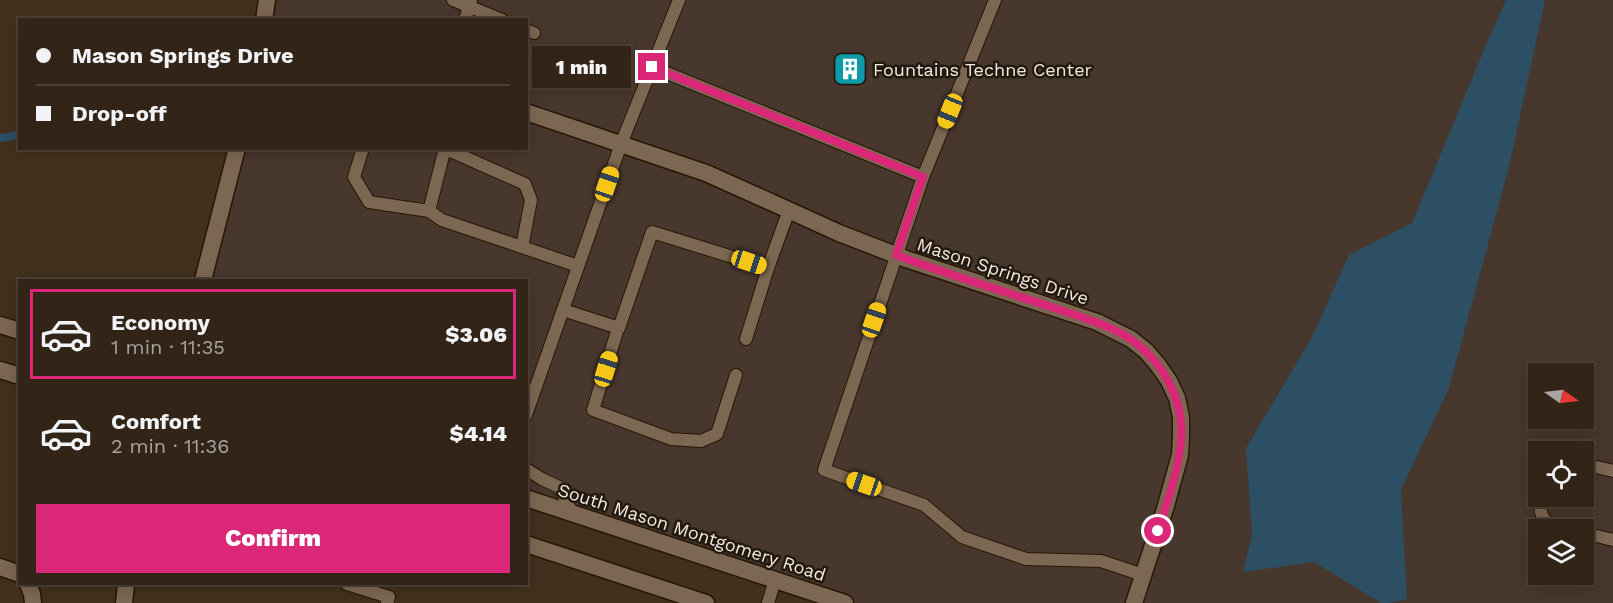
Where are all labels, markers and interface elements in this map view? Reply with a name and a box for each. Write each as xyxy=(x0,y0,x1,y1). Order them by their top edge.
text: Mason Springs Drive xyxy=(72,43,294,68)
callout: 1 min xyxy=(532,46,631,88)
building icon: Fountains Techne Center xyxy=(832,51,868,87)
route end xyxy=(638,53,665,80)
text: 1 min xyxy=(556,55,607,79)
place label: Fountains Techne Center xyxy=(873,59,1092,80)
car xyxy=(935,91,965,131)
text: Drop-off xyxy=(72,101,167,126)
car xyxy=(593,164,621,204)
street label: Mason Springs Drive xyxy=(915,233,1091,309)
car xyxy=(729,248,769,276)
car xyxy=(860,300,888,340)
icon: car xyxy=(39,307,93,361)
text: Economy xyxy=(111,310,210,335)
text: $3.06 xyxy=(445,322,507,347)
text: 1 min · 11:35 xyxy=(111,335,225,359)
car xyxy=(592,349,620,389)
north arrow xyxy=(1528,363,1594,429)
map controls xyxy=(1528,363,1594,585)
icon: car xyxy=(39,406,93,460)
text: Comfort xyxy=(111,409,201,434)
text: $4.14 xyxy=(450,421,507,446)
text: 2 min · 11:36 xyxy=(111,434,229,458)
button: locate xyxy=(1528,441,1594,507)
car xyxy=(844,470,884,498)
street label: South Mason Montgomery Road xyxy=(556,479,828,585)
button: Confirm xyxy=(36,504,510,573)
route start xyxy=(1144,517,1171,544)
button: layers xyxy=(1528,519,1594,585)

